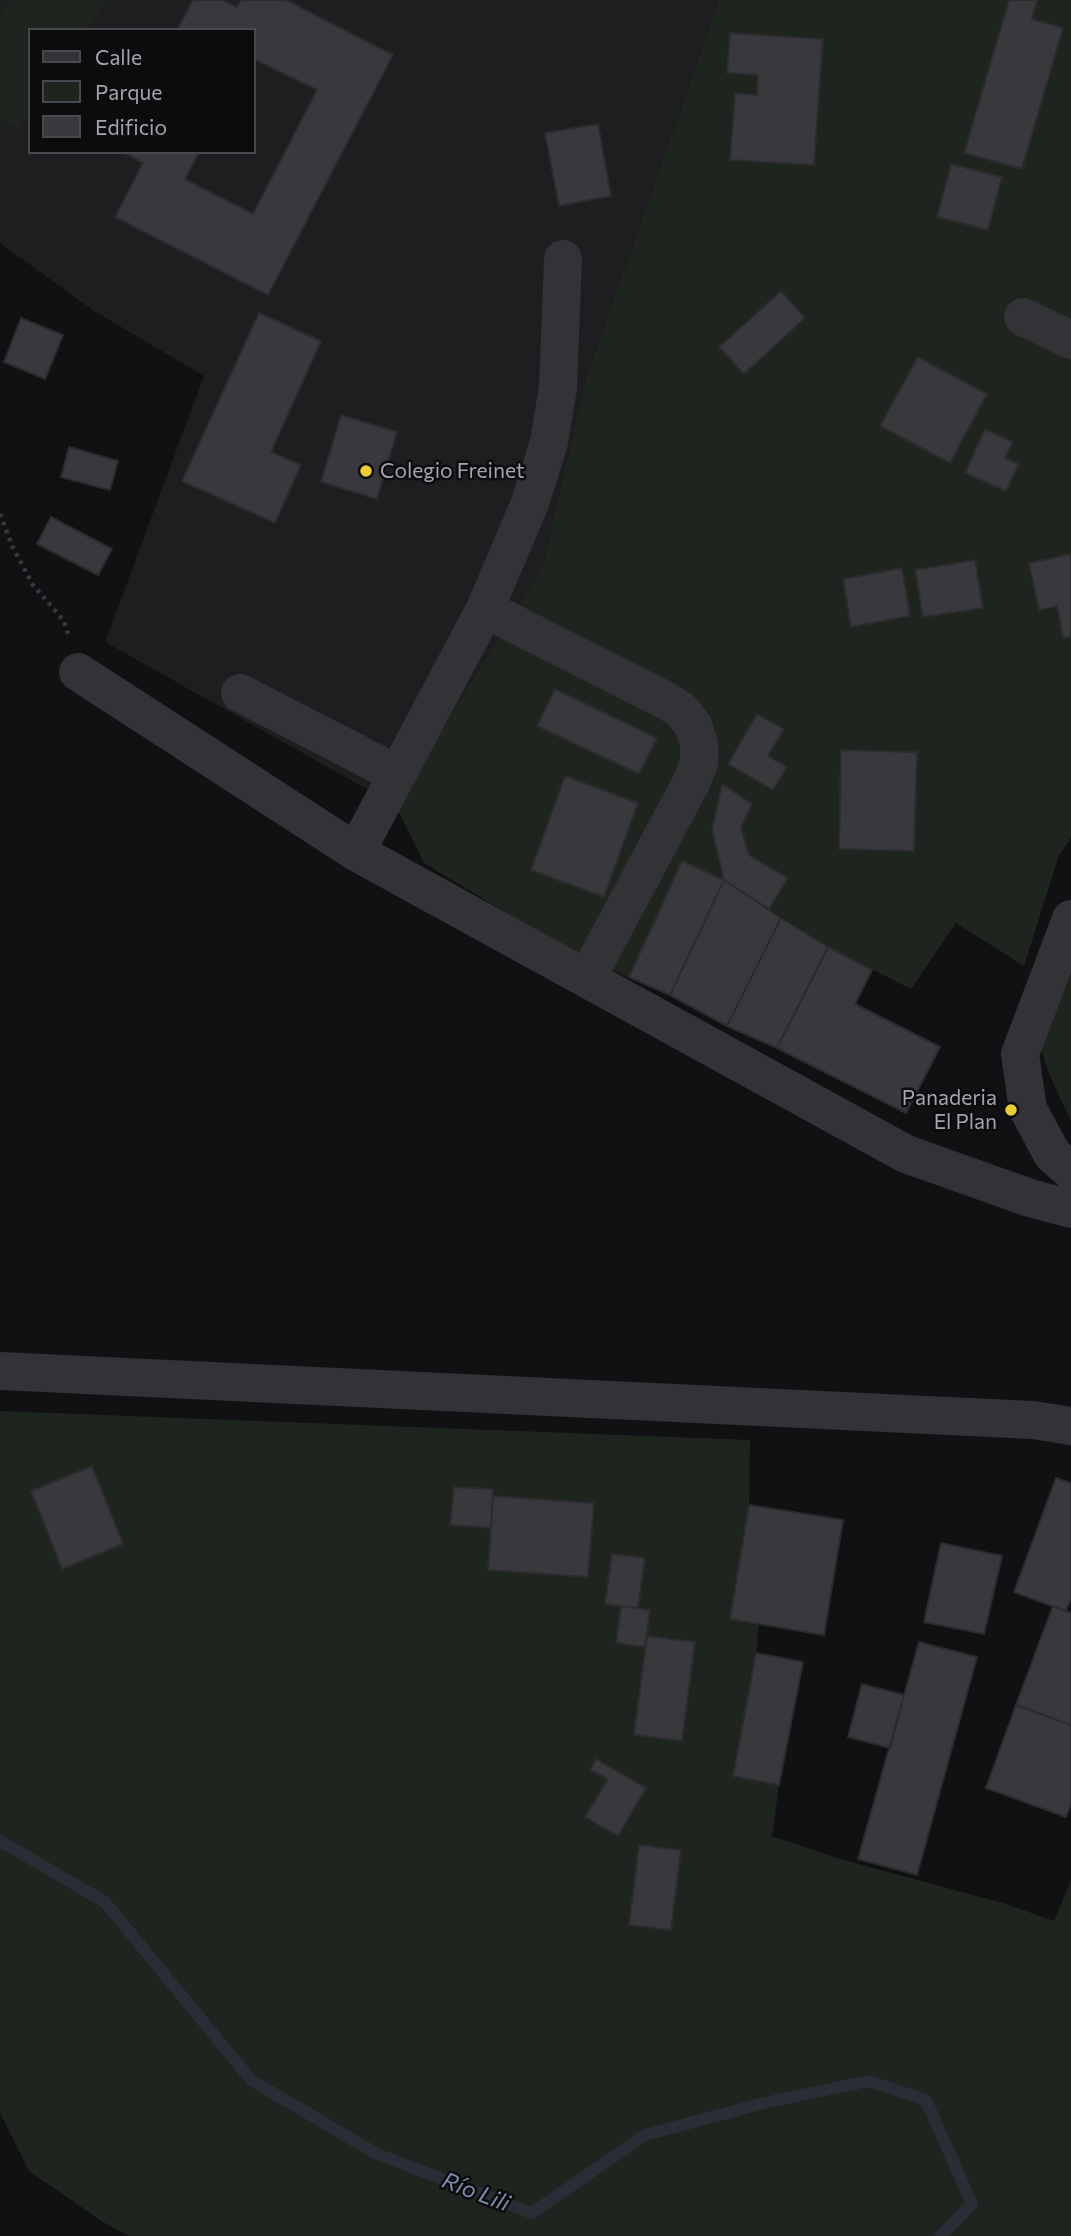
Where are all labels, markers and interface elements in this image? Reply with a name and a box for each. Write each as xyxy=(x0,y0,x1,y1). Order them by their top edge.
legend xyxy=(28,28,256,154)
text: Calle xyxy=(95,44,142,69)
text: Parque xyxy=(95,79,162,104)
text: Edificio xyxy=(95,114,167,139)
place label: Colegio Freinet xyxy=(380,458,524,484)
marker: Colegio Freinet xyxy=(358,463,374,479)
place label: Panaderia El Plan xyxy=(902,1085,997,1135)
marker: Panaderia El Plan xyxy=(1003,1102,1019,1118)
water label: Río Lili xyxy=(438,2167,514,2217)

